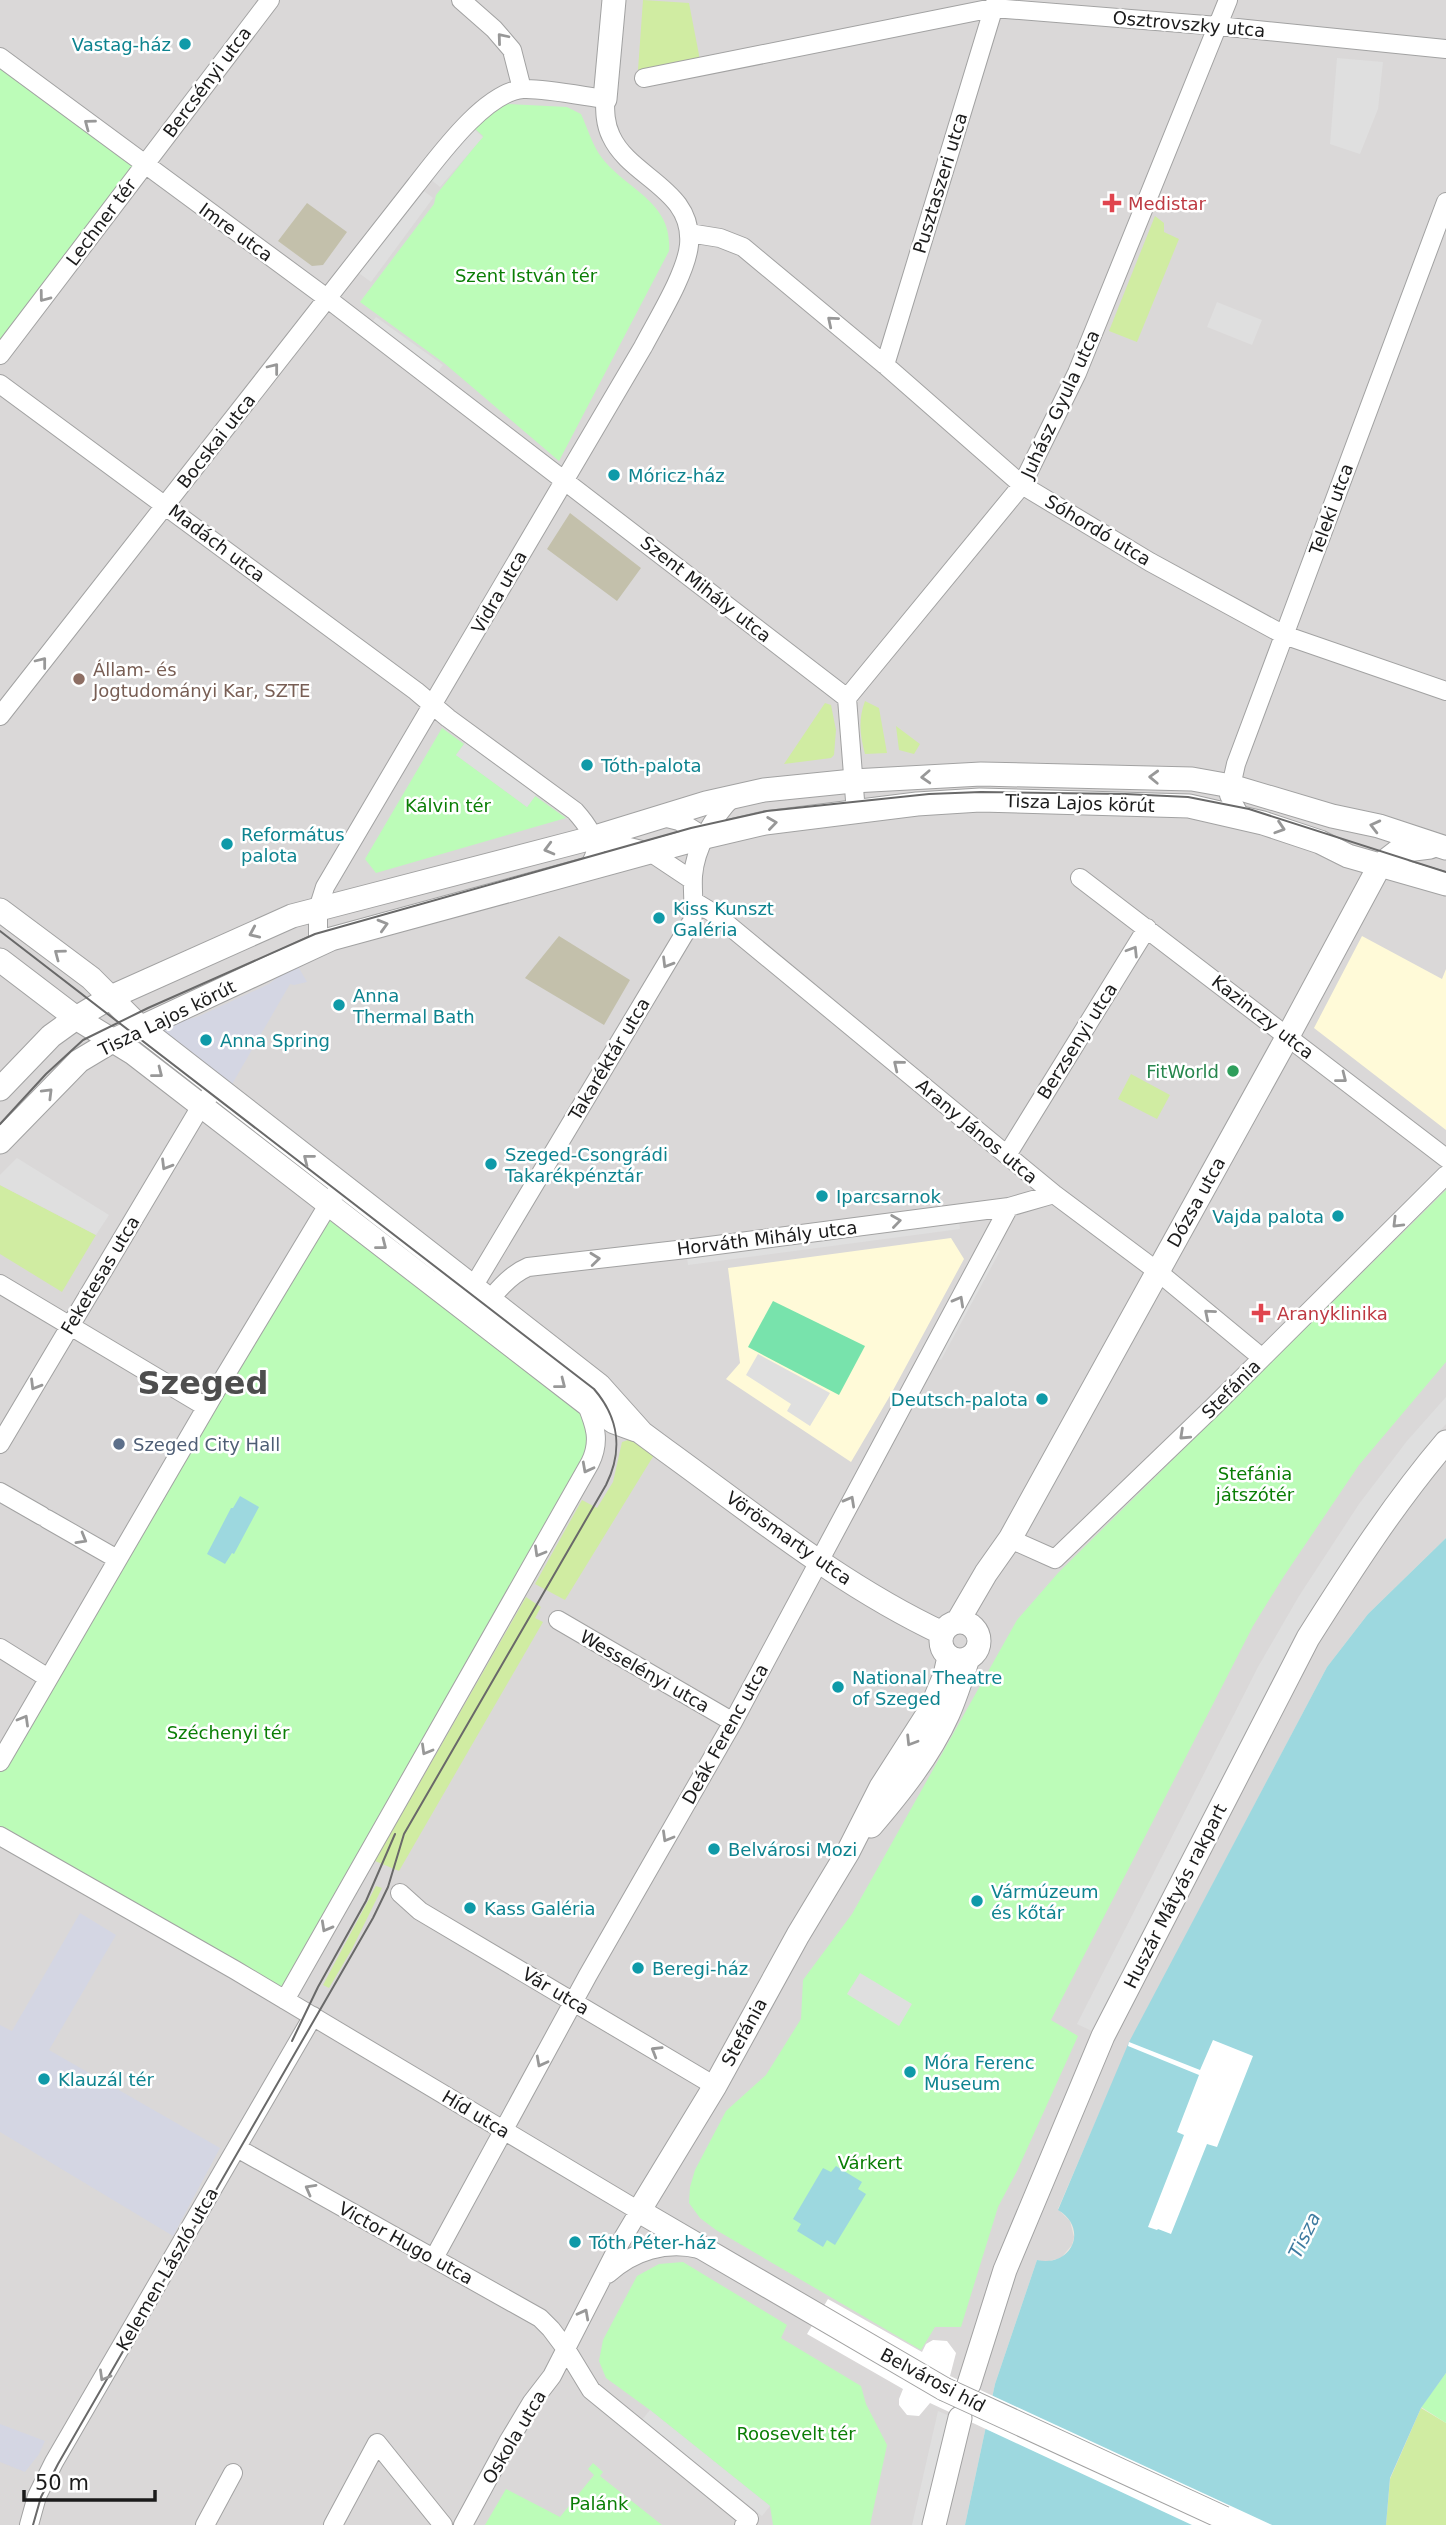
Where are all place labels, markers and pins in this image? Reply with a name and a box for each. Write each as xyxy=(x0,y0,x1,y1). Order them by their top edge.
place label: Vastag-ház xyxy=(72,34,171,55)
marker: Vastag-ház xyxy=(177,36,193,52)
marker: Medistar xyxy=(1102,193,1122,213)
place label: Medistar xyxy=(1128,193,1206,214)
place label: Móricz-ház xyxy=(628,465,725,486)
marker: Móricz-ház xyxy=(606,467,622,483)
place label: Állam- és Jogtudományi Kar, SZTE xyxy=(92,659,311,701)
marker: Állam- és Jogtudományi Kar, SZTE xyxy=(71,671,87,687)
place label: Tóth-palota xyxy=(600,755,701,776)
marker: Tóth-palota xyxy=(579,757,595,773)
place label: Református palota xyxy=(241,824,345,866)
marker: Református palota xyxy=(219,836,235,852)
place label: Kiss Kunszt Galéria xyxy=(673,898,774,940)
marker: Kiss Kunszt Galéria xyxy=(651,910,667,926)
place label: Anna Thermal Bath xyxy=(352,985,475,1027)
marker: Anna Thermal Bath xyxy=(331,997,347,1013)
place label: Anna Spring xyxy=(220,1030,330,1051)
marker: Anna Spring xyxy=(198,1032,214,1048)
place label: FitWorld xyxy=(1146,1061,1219,1082)
marker: FitWorld xyxy=(1225,1063,1241,1079)
place label: Szeged-Csongrádi Takarékpénztár xyxy=(504,1144,668,1186)
marker: Szeged-Csongrádi Takarékpénztár xyxy=(483,1156,499,1172)
place label: Iparcsarnok xyxy=(836,1186,942,1207)
marker: Iparcsarnok xyxy=(814,1188,830,1204)
place label: Vajda palota xyxy=(1212,1206,1324,1227)
marker: Vajda palota xyxy=(1330,1208,1346,1224)
marker: Aranyklinika xyxy=(1251,1303,1271,1323)
place label: Aranyklinika xyxy=(1277,1303,1388,1324)
place label: Deutsch-palota xyxy=(891,1389,1028,1410)
marker: Deutsch-palota xyxy=(1034,1391,1050,1407)
place label: Szeged City Hall xyxy=(133,1434,280,1455)
marker: Szeged City Hall xyxy=(111,1436,127,1452)
place label: National Theatre of Szeged xyxy=(852,1667,1002,1709)
marker: National Theatre of Szeged xyxy=(830,1679,846,1695)
place label: Belvárosi Mozi xyxy=(728,1839,857,1860)
marker: Belvárosi Mozi xyxy=(706,1841,722,1857)
place label: Vármúzeum és kőtár xyxy=(991,1881,1098,1923)
marker: Vármúzeum és kőtár xyxy=(969,1893,985,1909)
place label: Kass Galéria xyxy=(484,1898,595,1919)
marker: Kass Galéria xyxy=(462,1900,478,1916)
place label: Beregi-ház xyxy=(652,1958,748,1979)
marker: Beregi-ház xyxy=(630,1960,646,1976)
place label: Móra Ferenc Museum xyxy=(924,2052,1035,2094)
marker: Móra Ferenc Museum xyxy=(902,2064,918,2080)
place label: Klauzál tér xyxy=(58,2069,155,2090)
marker: Klauzál tér xyxy=(36,2071,52,2087)
place label: Tóth Péter-ház xyxy=(588,2232,716,2253)
marker: Tóth Péter-ház xyxy=(567,2234,583,2250)

